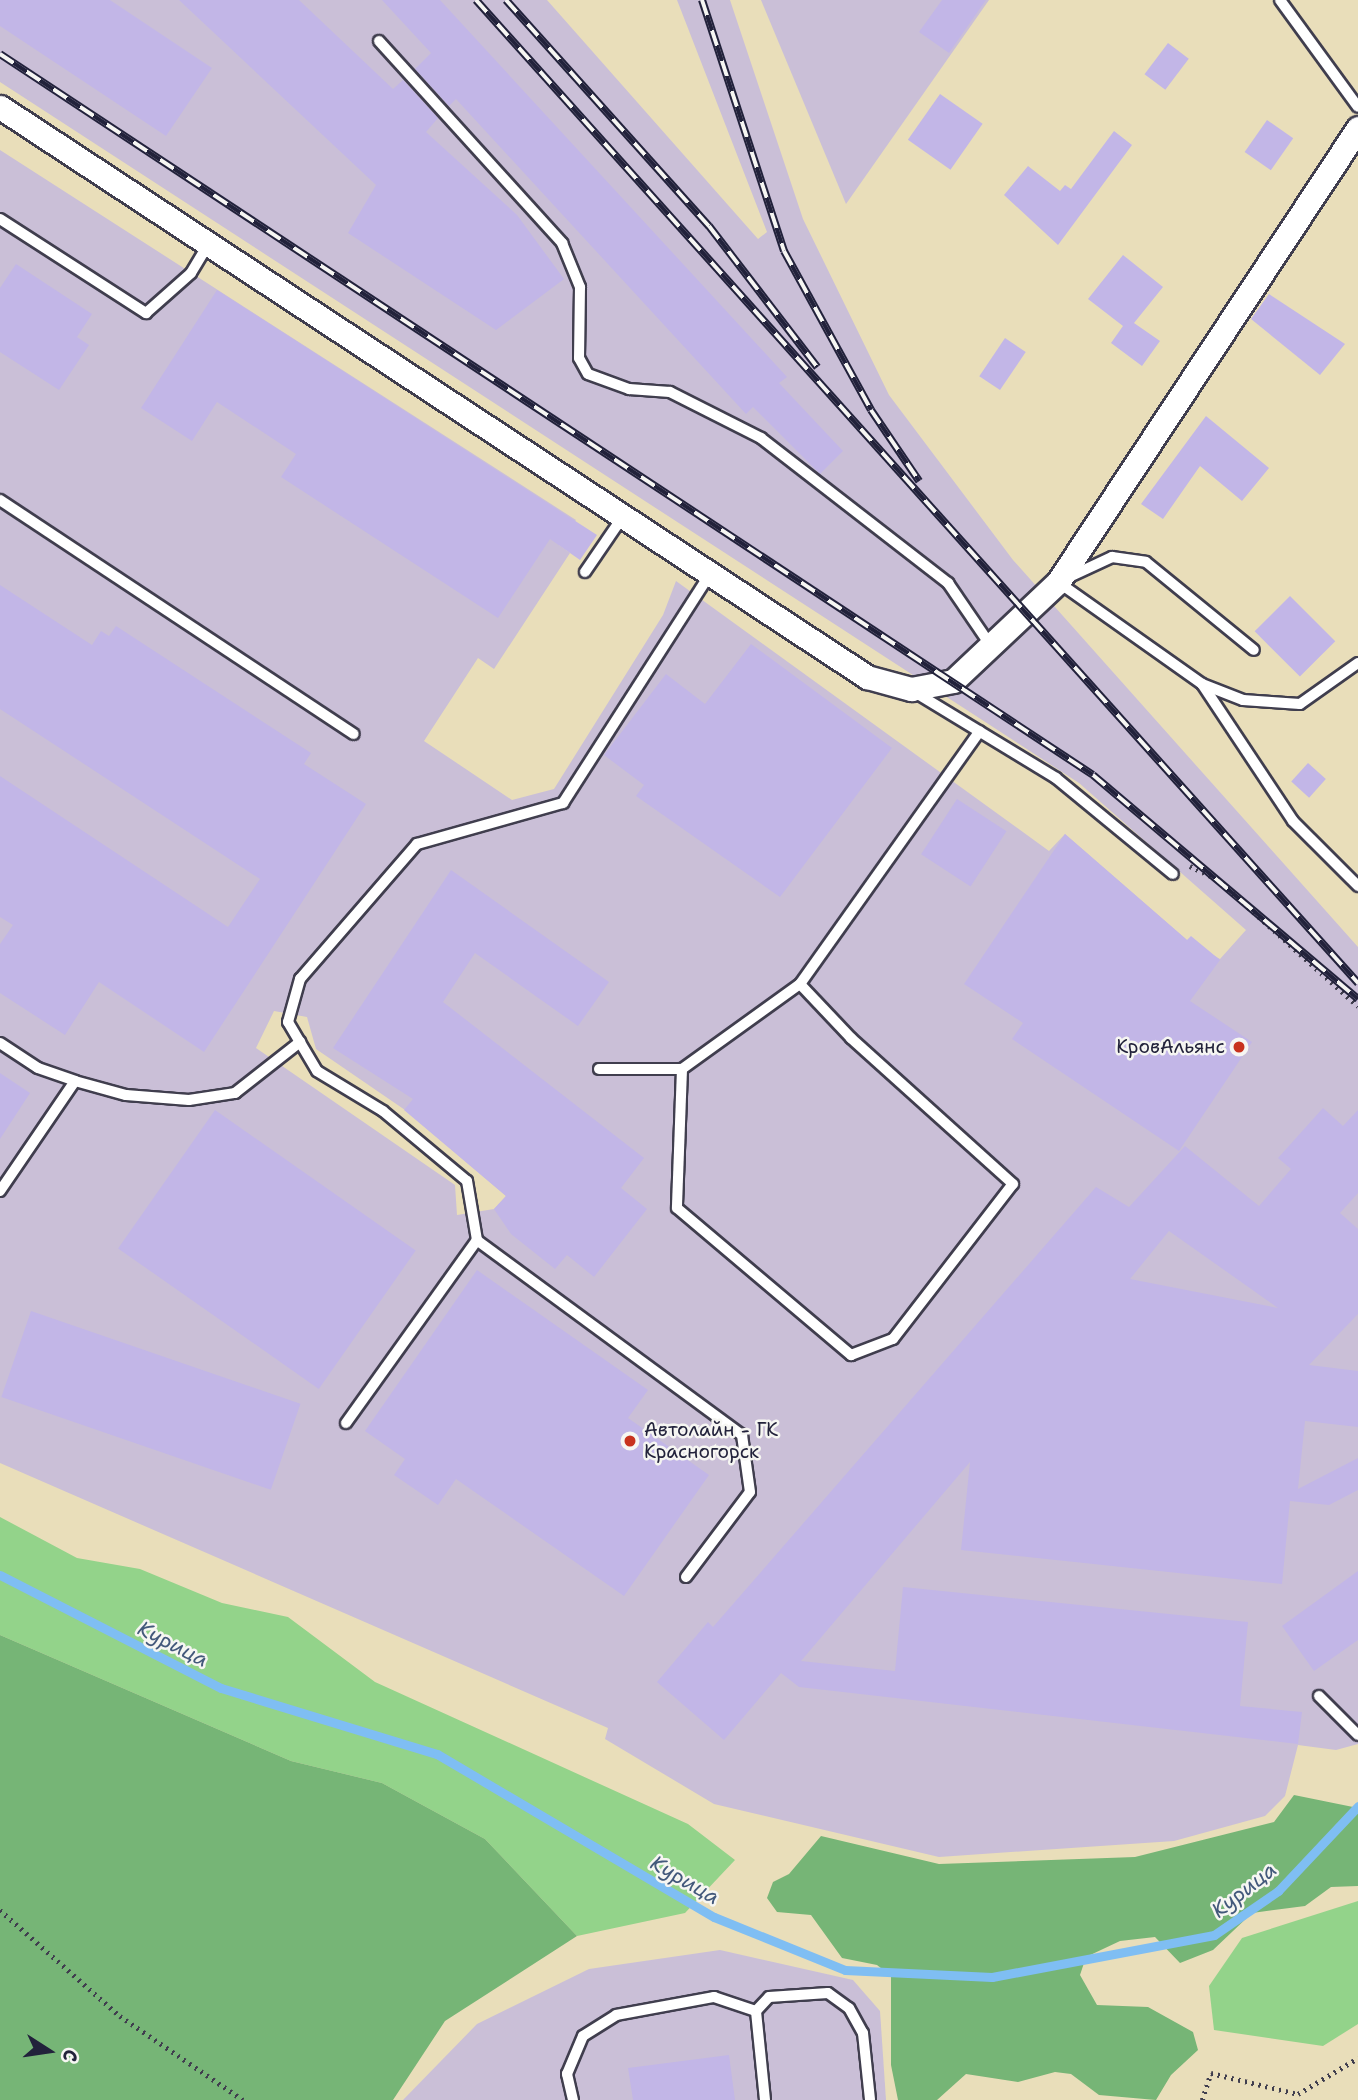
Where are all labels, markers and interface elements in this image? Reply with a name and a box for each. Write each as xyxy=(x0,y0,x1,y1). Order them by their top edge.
place label: КровАльянс xyxy=(1116,1036,1225,1058)
marker: КровАльянс xyxy=(1231,1039,1247,1055)
place label: Автолайн - ГК Красногорск xyxy=(644,1419,778,1463)
marker: Автолайн - ГК Красногорск xyxy=(622,1433,638,1449)
water label: Курица xyxy=(134,1616,212,1672)
water label: Курица xyxy=(646,1850,724,1910)
water label: Курица xyxy=(1206,1857,1282,1923)
north arrow xyxy=(14,2016,84,2086)
text: С xyxy=(57,2047,83,2064)

